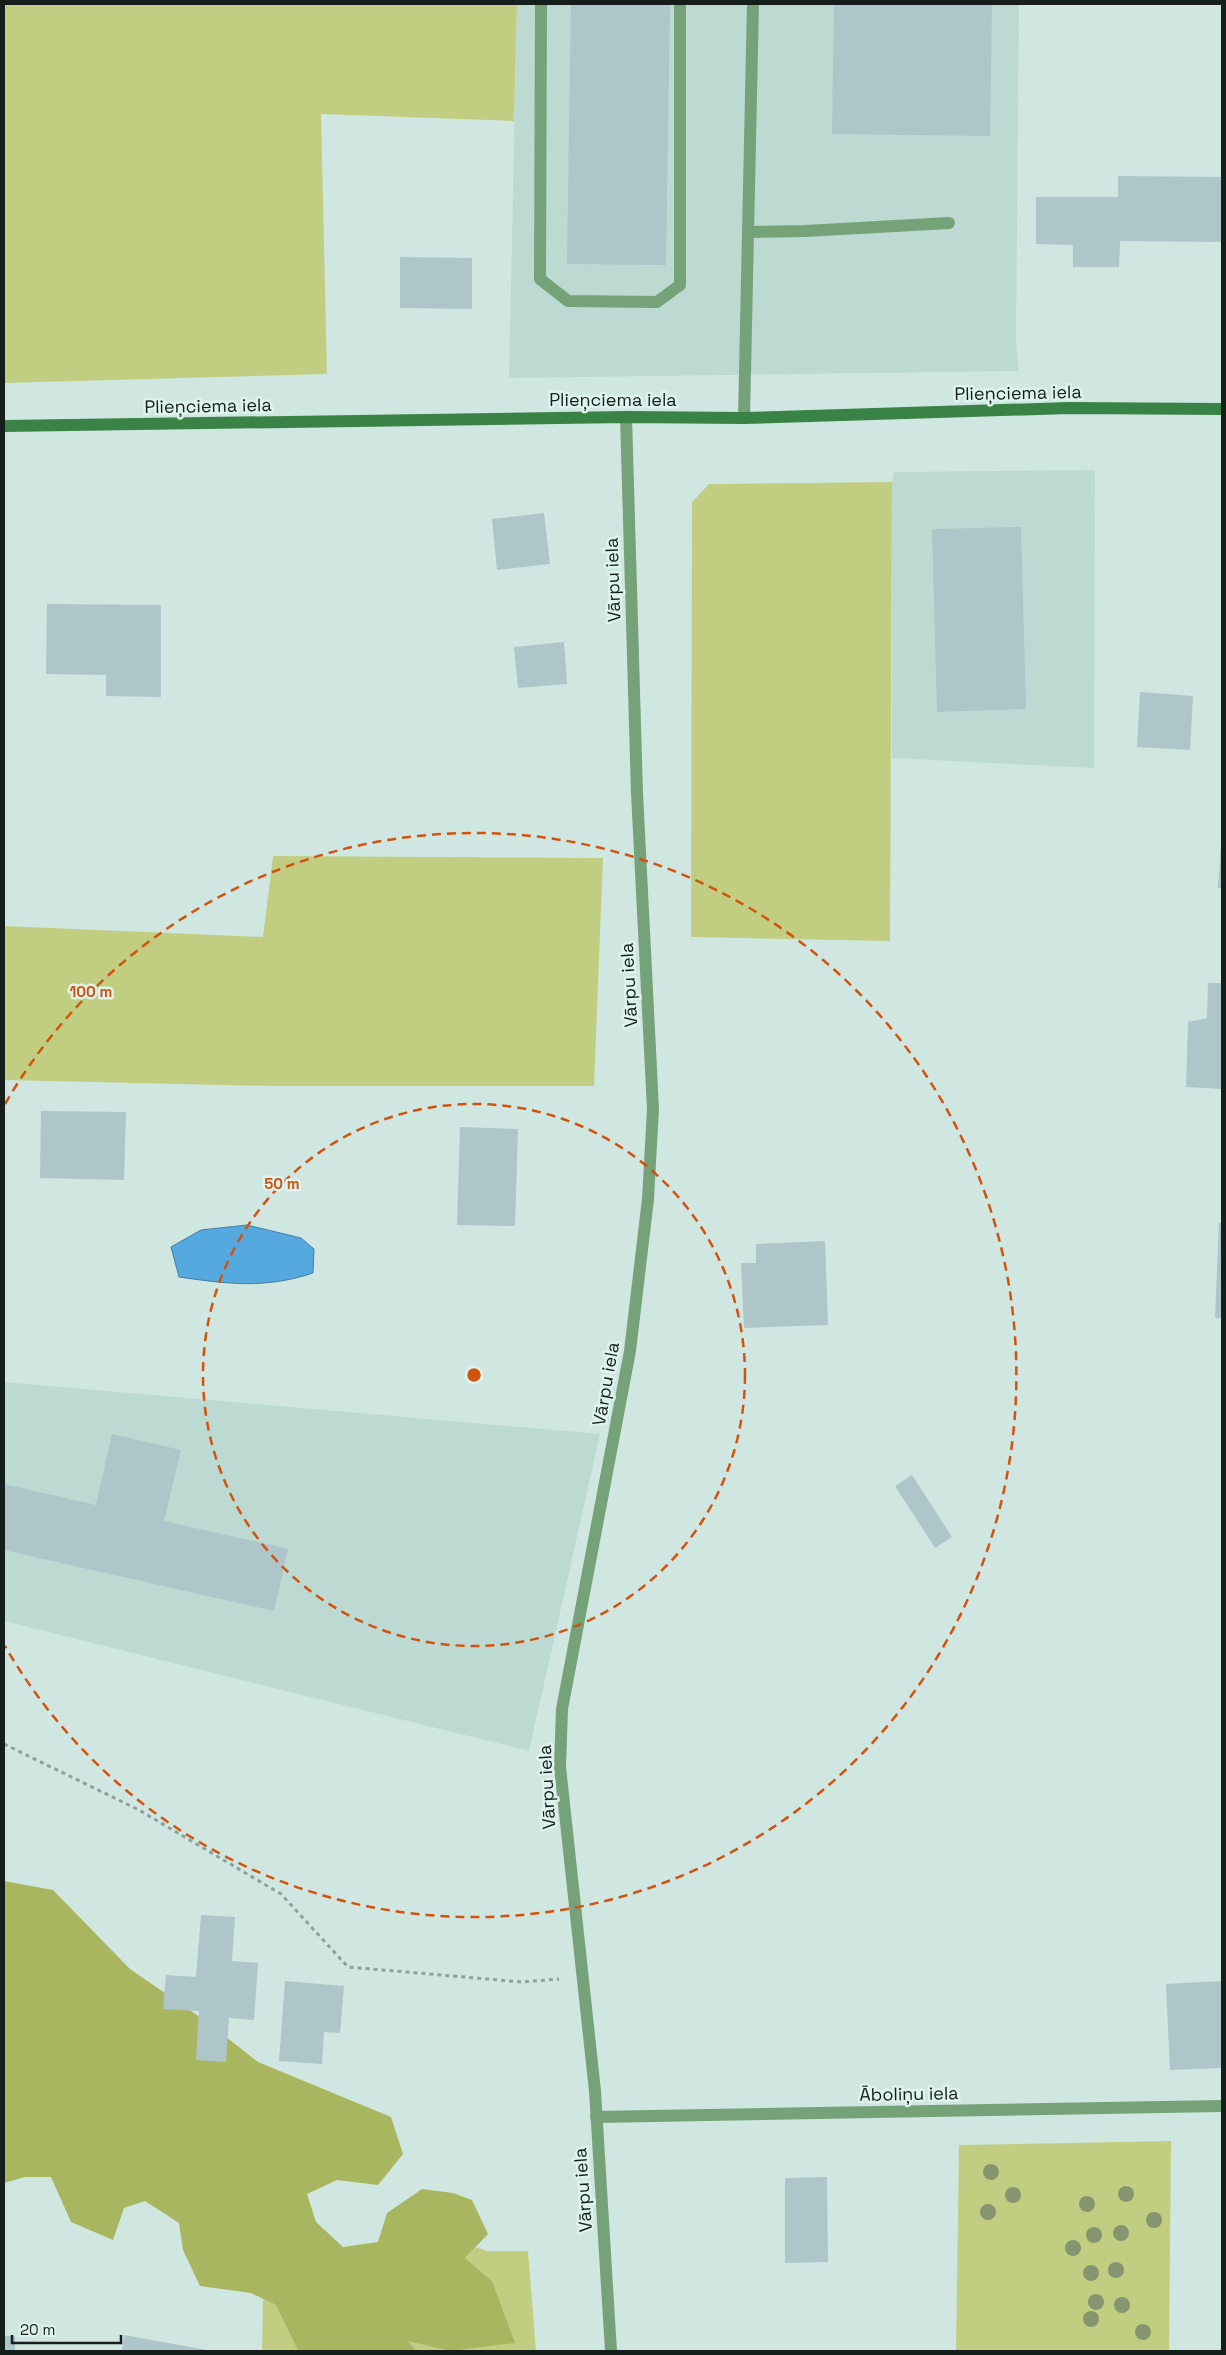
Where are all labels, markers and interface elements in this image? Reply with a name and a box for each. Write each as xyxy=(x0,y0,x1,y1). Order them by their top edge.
street label: Plieņciema iela xyxy=(954,380,1082,405)
street label: Plieņciema iela xyxy=(549,388,677,411)
street label: Plieņciema iela xyxy=(144,393,272,418)
street label: Vārpu iela xyxy=(600,537,625,623)
street label: Vārpu iela xyxy=(615,942,642,1028)
text: 100 m xyxy=(70,982,112,1001)
text: 50 m xyxy=(264,1174,300,1193)
street label: Vārpu iela xyxy=(587,1340,624,1428)
centre of rings xyxy=(465,1366,483,1384)
street label: Vārpu iela xyxy=(533,1744,560,1830)
street label: Āboliņu iela xyxy=(859,2081,959,2106)
street label: Vārpu iela xyxy=(568,2147,597,2233)
scale bar xyxy=(12,2312,121,2344)
text: 20 m xyxy=(20,2320,55,2339)

